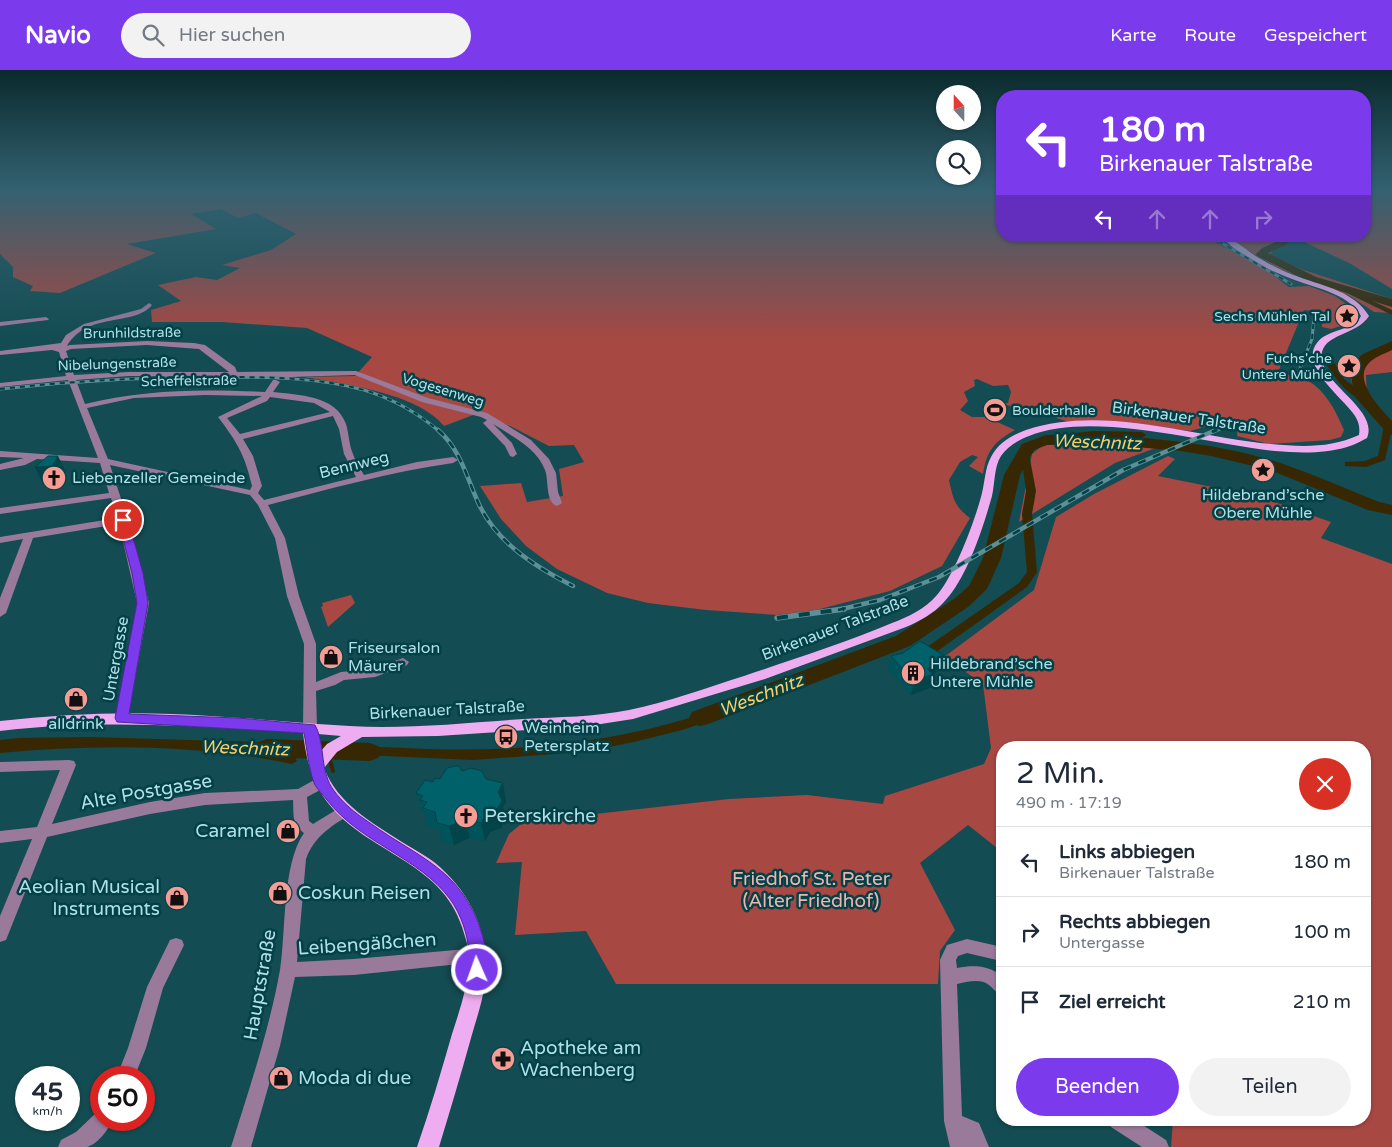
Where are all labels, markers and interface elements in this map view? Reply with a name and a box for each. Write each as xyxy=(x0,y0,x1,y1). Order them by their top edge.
search box xyxy=(121,13,471,58)
text: Navio xyxy=(25,21,91,50)
icon: search xyxy=(139,21,167,49)
text: Hier suchen xyxy=(179,24,285,46)
text: Karte xyxy=(1110,24,1156,46)
text: Route xyxy=(1184,24,1236,46)
text: Gespeichert xyxy=(1264,24,1367,46)
north arrow xyxy=(936,85,981,130)
map controls xyxy=(936,85,981,185)
text: 180 m xyxy=(1099,109,1206,151)
icon: left xyxy=(1016,110,1081,175)
button: search xyxy=(936,140,981,185)
text: Birkenauer Talstraße xyxy=(1099,151,1313,177)
icon: left xyxy=(1090,205,1118,233)
icon: ahead xyxy=(1143,205,1171,233)
icon: ahead xyxy=(1196,205,1224,233)
icon: right xyxy=(1249,205,1277,233)
place icon: Sechs Mühlen Tal xyxy=(1334,303,1360,329)
place label: Sechs Mühlen Tal xyxy=(1214,308,1330,325)
street label: Brunhildstraße xyxy=(83,324,181,342)
place label: Fuchs'che Untere Mühle xyxy=(1242,350,1332,383)
street label: Nibelungenstraße xyxy=(57,353,177,375)
place icon: Fuchs'che Untere Mühle xyxy=(1336,353,1362,379)
street label: Vogesenweg xyxy=(400,369,486,411)
street label: Scheffelstraße xyxy=(141,372,237,390)
sports icon: Boulderhalle xyxy=(982,397,1008,423)
street label: Birkenauer Talstraße xyxy=(1111,397,1267,439)
place label: Boulderhalle xyxy=(1012,402,1096,419)
water label: Weschnitz xyxy=(1053,429,1143,455)
street label: Bennweg xyxy=(317,447,391,483)
place icon: Hildebrand’sche Obere Mühle xyxy=(1250,457,1276,483)
church icon: Liebenzeller Gemeinde xyxy=(41,465,67,491)
place label: Liebenzeller Gemeinde xyxy=(72,468,245,488)
place label: Hildebrand’sche Obere Mühle xyxy=(1202,485,1324,523)
pin xyxy=(102,499,144,541)
icon: arrive xyxy=(109,506,137,534)
street label: Birkenauer Talstraße xyxy=(759,591,911,665)
street label: Untergasse xyxy=(99,615,133,703)
place label: Friseursalon Mäurer xyxy=(348,638,440,676)
shop icon: Friseursalon Mäurer xyxy=(318,644,344,670)
place label: Hildebrand’sche Untere Mühle xyxy=(930,654,1053,692)
building icon: Hildebrand’sche Untere Mühle xyxy=(900,660,926,686)
water label: Weschnitz xyxy=(716,668,808,721)
shop icon: alldrink xyxy=(63,686,89,712)
street label: Birkenauer Talstraße xyxy=(369,696,525,724)
place label: alldrink xyxy=(48,714,104,734)
place label: Weinheim Petersplatz xyxy=(524,718,609,756)
bus stop icon: Weinheim Petersplatz xyxy=(493,724,519,750)
water label: Weschnitz xyxy=(201,735,291,761)
text: 2 Min. xyxy=(1016,755,1105,792)
button: close xyxy=(1299,758,1351,810)
street label: Alte Postgasse xyxy=(78,770,214,814)
text: 490 m · 17:19 xyxy=(1016,793,1122,813)
church icon: Peterskirche xyxy=(453,803,479,829)
place label: Peterskirche xyxy=(484,805,596,827)
shop icon: Caramel xyxy=(275,818,301,844)
place label: Caramel xyxy=(195,820,270,842)
text: Links abbiegen xyxy=(1059,841,1195,863)
icon: left xyxy=(1016,848,1044,876)
text: 180 m xyxy=(1293,851,1351,873)
text: Birkenauer Talstraße xyxy=(1059,863,1215,883)
park label: Friedhof St. Peter (Alter Friedhof) xyxy=(732,868,891,912)
place label: Aeolian Musical Instruments xyxy=(18,876,160,920)
shop icon: Coskun Reisen xyxy=(267,880,293,906)
place label: Coskun Reisen xyxy=(298,882,430,904)
shop icon: Aeolian Musical Instruments xyxy=(164,885,190,911)
text: Rechts abbiegen xyxy=(1059,911,1211,933)
icon: right xyxy=(1016,918,1044,946)
text: 100 m xyxy=(1293,921,1351,943)
street label: Hauptstraße xyxy=(239,928,281,1042)
street label: Leibengäßchen xyxy=(297,928,437,960)
text: Untergasse xyxy=(1059,933,1145,953)
position arrow xyxy=(450,943,502,995)
icon: arrive xyxy=(1016,988,1044,1016)
text: Ziel erreicht xyxy=(1059,991,1166,1013)
text: 210 m xyxy=(1293,991,1351,1013)
place label: Apotheke am Wachenberg xyxy=(520,1037,641,1081)
pharmacy icon: Apotheke am Wachenberg xyxy=(490,1046,516,1072)
button: Beenden xyxy=(1016,1058,1179,1116)
button: Teilen xyxy=(1189,1058,1351,1116)
shop icon: Moda di due xyxy=(268,1065,294,1091)
speed limit sign: 50 xyxy=(90,1066,155,1131)
place label: Moda di due xyxy=(298,1067,411,1089)
text: 45 xyxy=(32,1077,63,1107)
text: km/h xyxy=(32,1104,63,1118)

